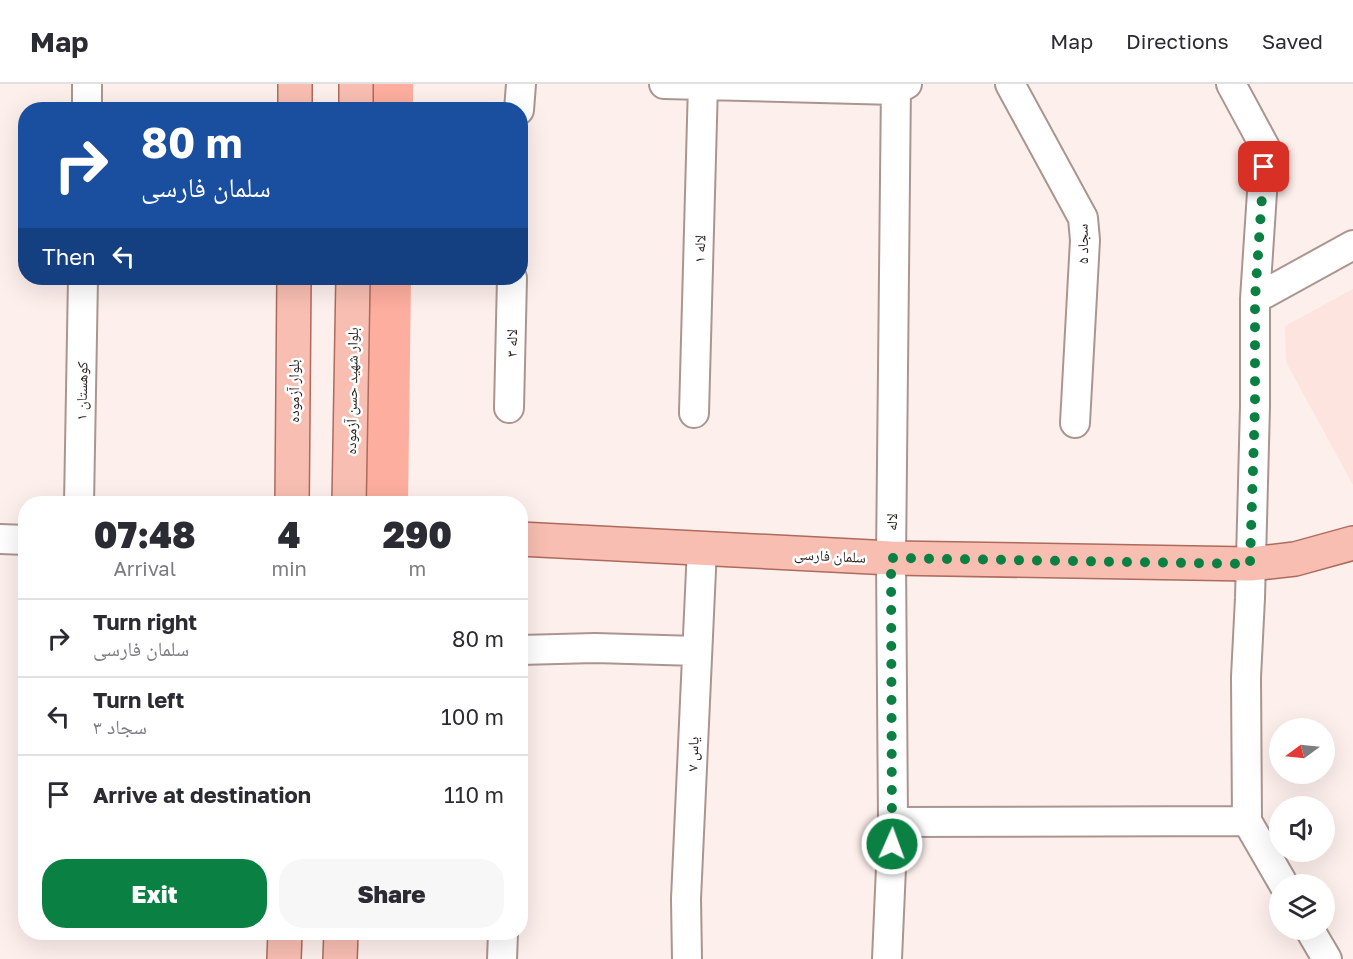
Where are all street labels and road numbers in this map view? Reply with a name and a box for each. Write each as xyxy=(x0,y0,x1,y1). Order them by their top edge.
street label: سجاد ۵ xyxy=(1073,224,1091,264)
street label: لاله ۱ xyxy=(690,235,708,263)
street label: بلوار شهید حسن آزموده xyxy=(341,327,363,455)
street label: لاله ۳ xyxy=(502,329,520,357)
street label: بلوار آزموده xyxy=(284,359,303,423)
street label: کوهستان ۱ xyxy=(71,361,93,421)
street label: لاله xyxy=(882,513,900,531)
street label: سلمان فارسی xyxy=(793,544,867,568)
street label: یاس ۷ xyxy=(682,736,704,772)

